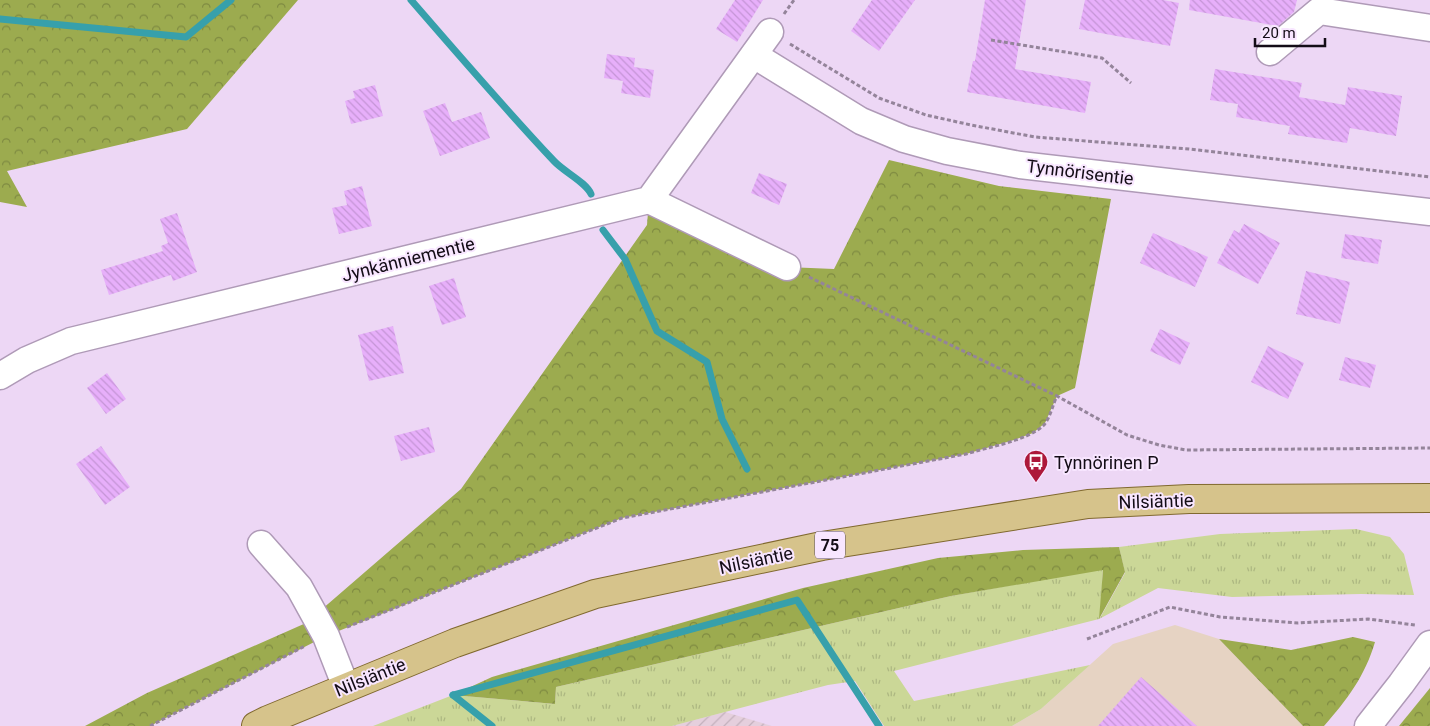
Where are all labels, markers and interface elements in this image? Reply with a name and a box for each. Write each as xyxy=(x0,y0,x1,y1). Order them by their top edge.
scale bar xyxy=(1255,15,1325,47)
text: 20 m xyxy=(1262,24,1296,42)
street label: Tynnörisentie xyxy=(1025,155,1135,189)
street label: Jynkänniementie xyxy=(339,232,477,286)
bus stop icon: Tynnörinen P xyxy=(1023,449,1049,483)
place label: Tynnörinen P xyxy=(1054,452,1159,473)
street label: Nilsiäntie xyxy=(1118,489,1194,513)
road number: 75 xyxy=(815,532,845,558)
street label: Nilsiäntie xyxy=(717,542,795,578)
street label: Nilsiäntie xyxy=(331,653,409,701)

